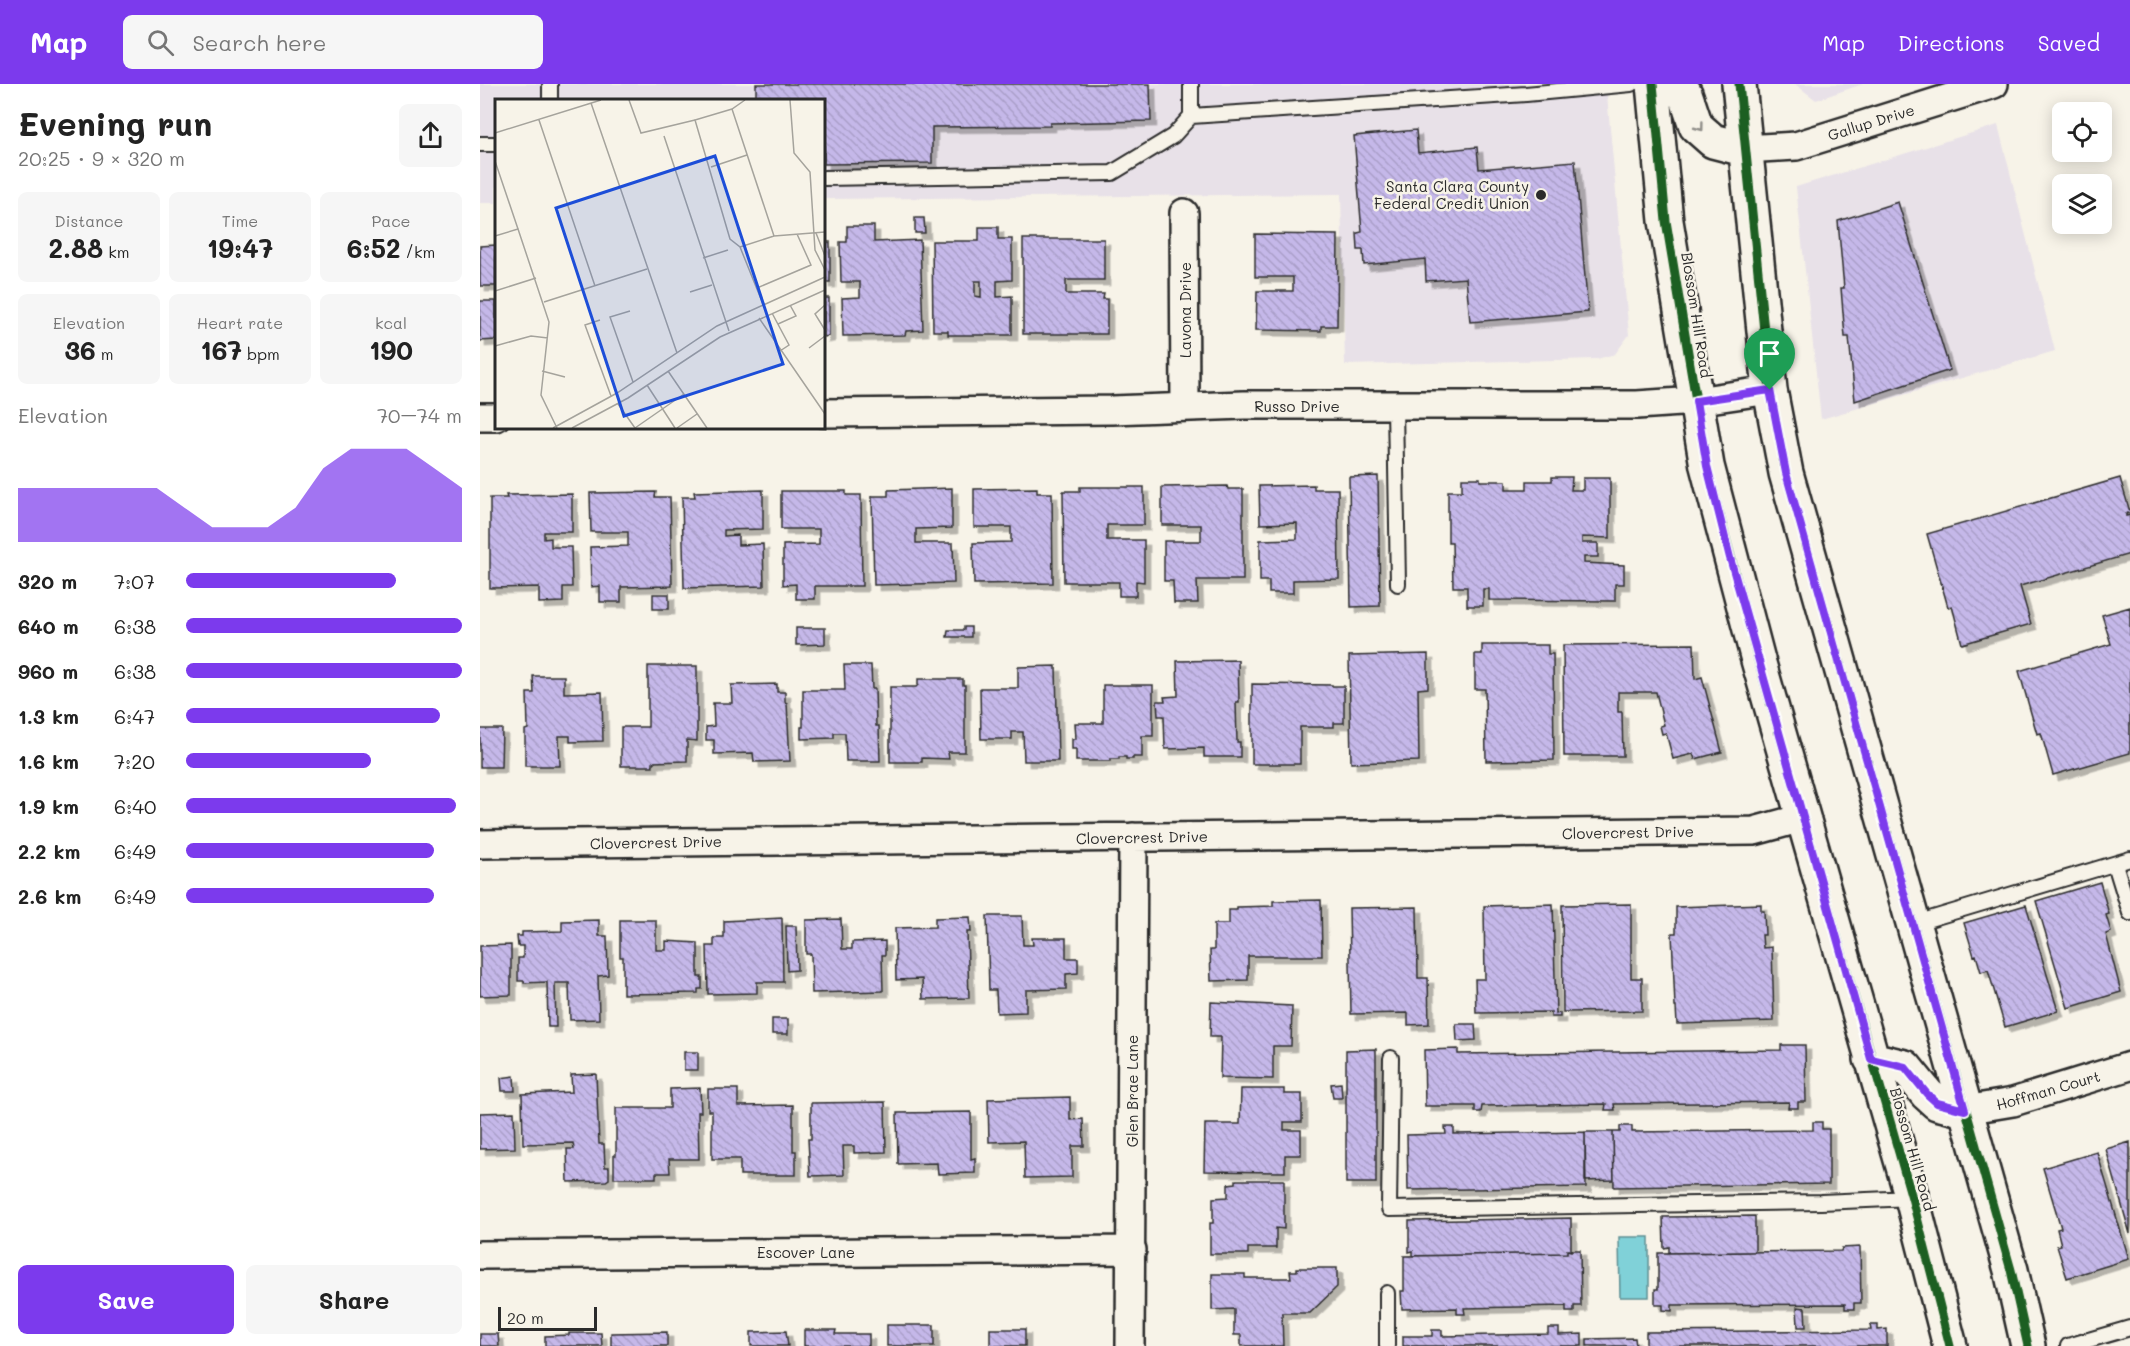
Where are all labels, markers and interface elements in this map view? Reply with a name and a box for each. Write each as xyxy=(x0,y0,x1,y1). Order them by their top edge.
search box xyxy=(123,15,543,69)
text: Map xyxy=(30,24,87,60)
icon: search xyxy=(144,26,177,59)
text: Search here xyxy=(192,28,326,57)
text: Map xyxy=(1822,29,1865,56)
text: Directions xyxy=(1898,29,2005,56)
text: Saved xyxy=(2038,29,2100,56)
inset map xyxy=(495,99,825,429)
street label: Gallup Drive xyxy=(1825,99,1917,145)
text: Evening run xyxy=(18,101,212,144)
map controls xyxy=(2052,102,2112,234)
button: locate xyxy=(2052,102,2112,162)
button: share xyxy=(399,104,462,167)
one-way arrow xyxy=(1693,120,1704,131)
text: 20:25 · 9 × 320 m xyxy=(18,145,185,171)
button: layers xyxy=(2052,174,2112,234)
place label: Santa Clara County Federal Credit Union xyxy=(1374,176,1529,213)
marker: Santa Clara County Federal Credit Union xyxy=(1534,188,1548,202)
text: Distance xyxy=(55,210,123,231)
text: Time xyxy=(222,210,258,231)
text: Pace xyxy=(371,210,411,231)
text: 2.88 xyxy=(48,231,103,265)
text: 19:47 xyxy=(207,231,273,265)
text: 6:52 xyxy=(347,231,400,265)
text: km xyxy=(103,241,130,262)
text: /km xyxy=(400,241,435,262)
street label: Blossom Hill Road xyxy=(1677,251,1717,379)
street label: Lavona Drive xyxy=(1175,262,1195,358)
text: Elevation xyxy=(53,312,125,333)
text: Heart rate xyxy=(197,312,283,333)
text: kcal xyxy=(375,312,407,333)
pin xyxy=(1744,328,1795,390)
text: 36 xyxy=(64,333,96,367)
text: 167 xyxy=(200,333,242,367)
text: 190 xyxy=(369,333,413,367)
icon: arrive xyxy=(1753,337,1786,370)
text: m xyxy=(96,343,114,364)
text: bpm xyxy=(242,343,280,364)
street label: Russo Drive xyxy=(1254,396,1340,416)
text: Elevation xyxy=(18,402,108,428)
text: 70–74 m xyxy=(377,402,462,428)
text: 320 m xyxy=(18,568,77,594)
text: 7:07 xyxy=(114,568,155,594)
text: 640 m xyxy=(18,613,79,639)
text: 6:38 xyxy=(114,613,156,639)
text: 960 m xyxy=(18,658,78,684)
text: 6:38 xyxy=(114,658,156,684)
text: 1.3 km xyxy=(18,703,79,729)
text: 6:47 xyxy=(114,703,155,729)
text: 1.6 km xyxy=(18,748,79,774)
text: 7:20 xyxy=(114,748,155,774)
text: 1.9 km xyxy=(18,793,79,819)
text: 6:40 xyxy=(114,793,156,819)
street label: Clovercrest Drive xyxy=(1562,821,1694,843)
street label: Clovercrest Drive xyxy=(1076,826,1208,848)
street label: Clovercrest Drive xyxy=(590,831,722,853)
text: 2.2 km xyxy=(18,838,80,864)
text: 6:49 xyxy=(114,838,156,864)
text: 2.6 km xyxy=(18,883,81,909)
text: 6:49 xyxy=(114,883,156,909)
street label: Glen Brae Lane xyxy=(1122,1035,1142,1147)
street label: Hoffman Court xyxy=(1994,1066,2102,1114)
street label: Blossom Hill Road xyxy=(1886,1085,1940,1213)
street label: Escover Lane xyxy=(757,1242,855,1262)
button: Save xyxy=(18,1265,234,1334)
button: Share xyxy=(246,1265,462,1334)
scale bar xyxy=(498,1304,597,1332)
text: 20 m xyxy=(507,1307,544,1328)

